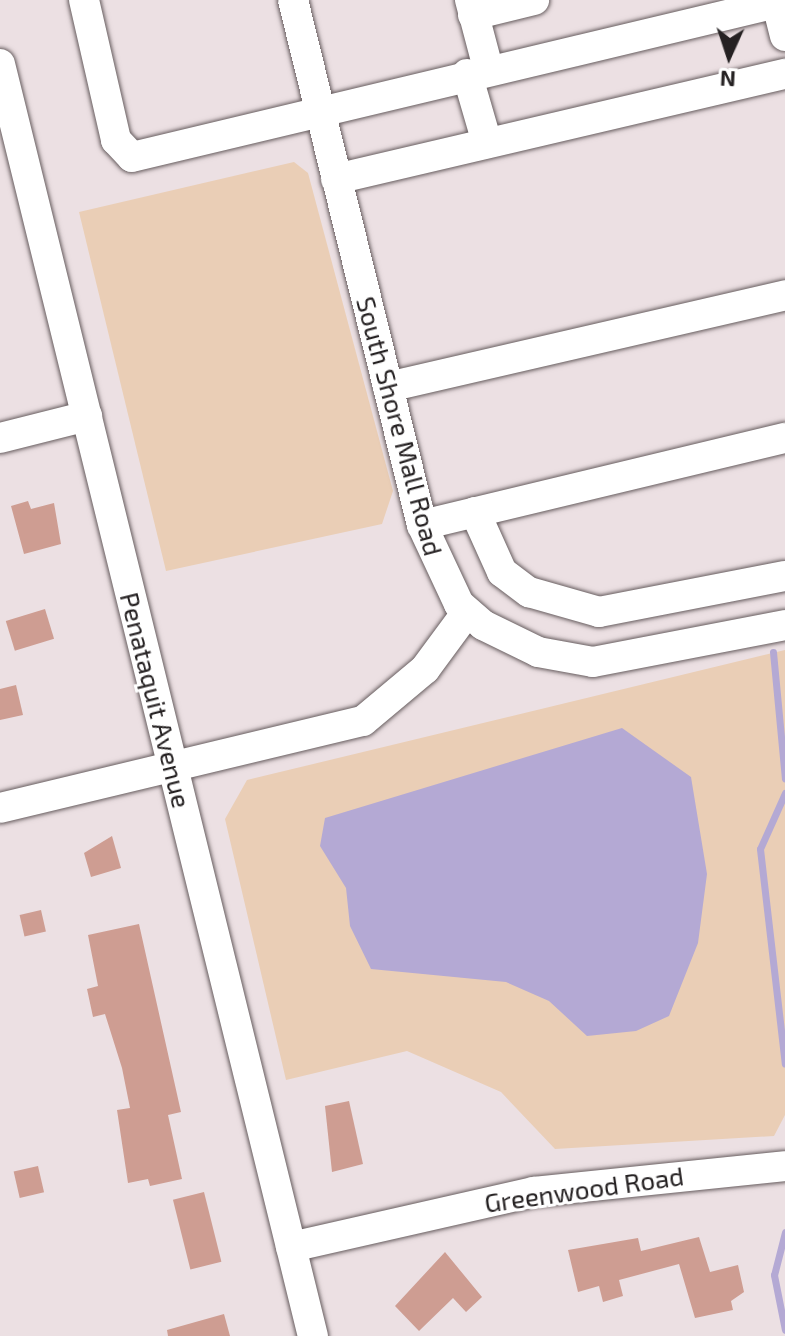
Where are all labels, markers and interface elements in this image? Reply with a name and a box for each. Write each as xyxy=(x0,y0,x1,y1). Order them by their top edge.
north arrow xyxy=(689,16,769,96)
text: N xyxy=(719,67,736,93)
street label: South Shore Mall Road xyxy=(350,293,450,559)
street label: Penataquit Avenue xyxy=(114,589,198,811)
street label: Greenwood Road xyxy=(482,1160,686,1218)

